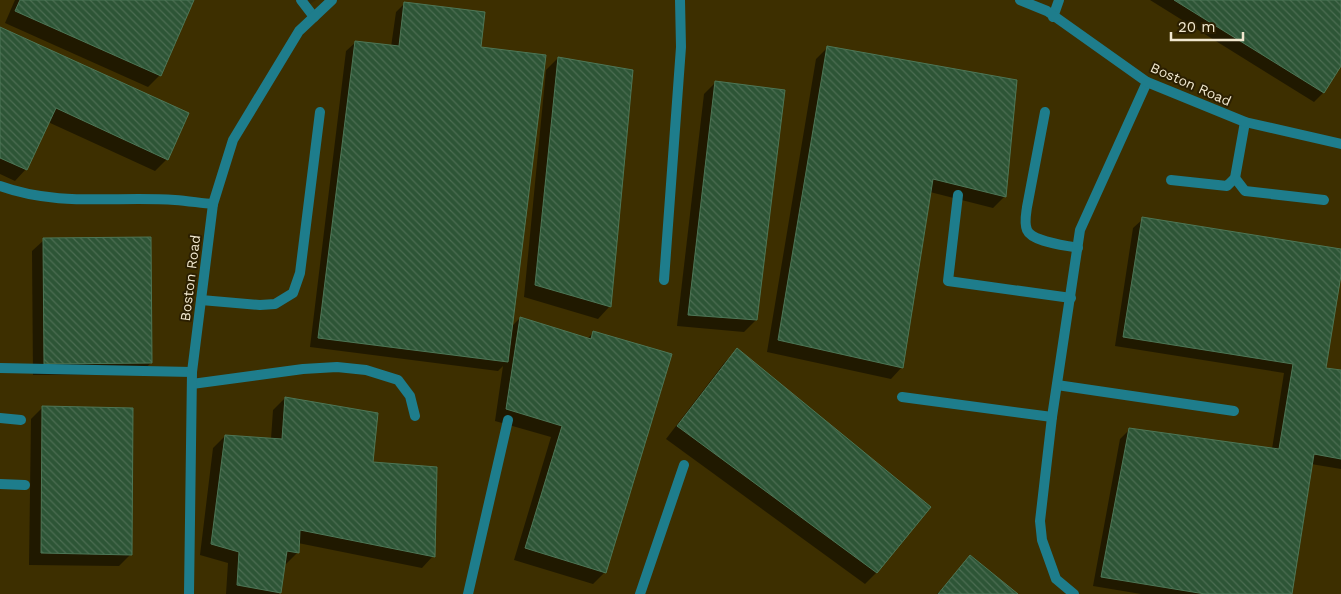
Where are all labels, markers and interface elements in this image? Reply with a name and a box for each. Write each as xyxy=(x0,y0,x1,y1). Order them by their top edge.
scale bar xyxy=(1171,10,1244,42)
text: 20 m xyxy=(1178,18,1216,36)
street label: Boston Road xyxy=(1148,59,1234,109)
street label: Boston Road xyxy=(177,234,203,322)

